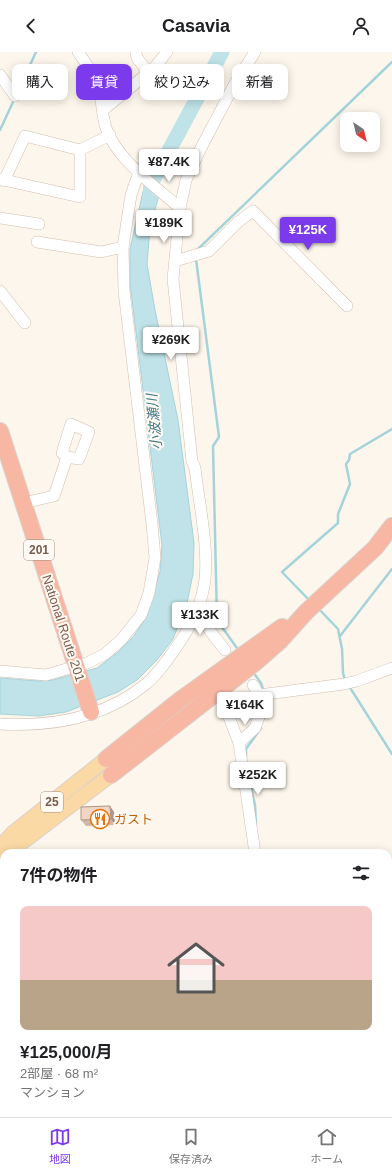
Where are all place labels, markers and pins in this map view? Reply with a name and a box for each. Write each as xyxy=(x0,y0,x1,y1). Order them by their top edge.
pin: ¥87.4K xyxy=(136,149,202,183)
pin: ¥189K xyxy=(136,210,192,244)
pin: ¥125K xyxy=(280,217,336,251)
pin: ¥269K xyxy=(143,327,199,361)
pin: ¥133K xyxy=(172,602,228,636)
pin: ¥164K xyxy=(217,692,273,726)
pin: ¥252K xyxy=(230,762,286,796)
restaurant icon: ガスト xyxy=(89,808,111,830)
place label: ガスト xyxy=(114,812,153,827)

